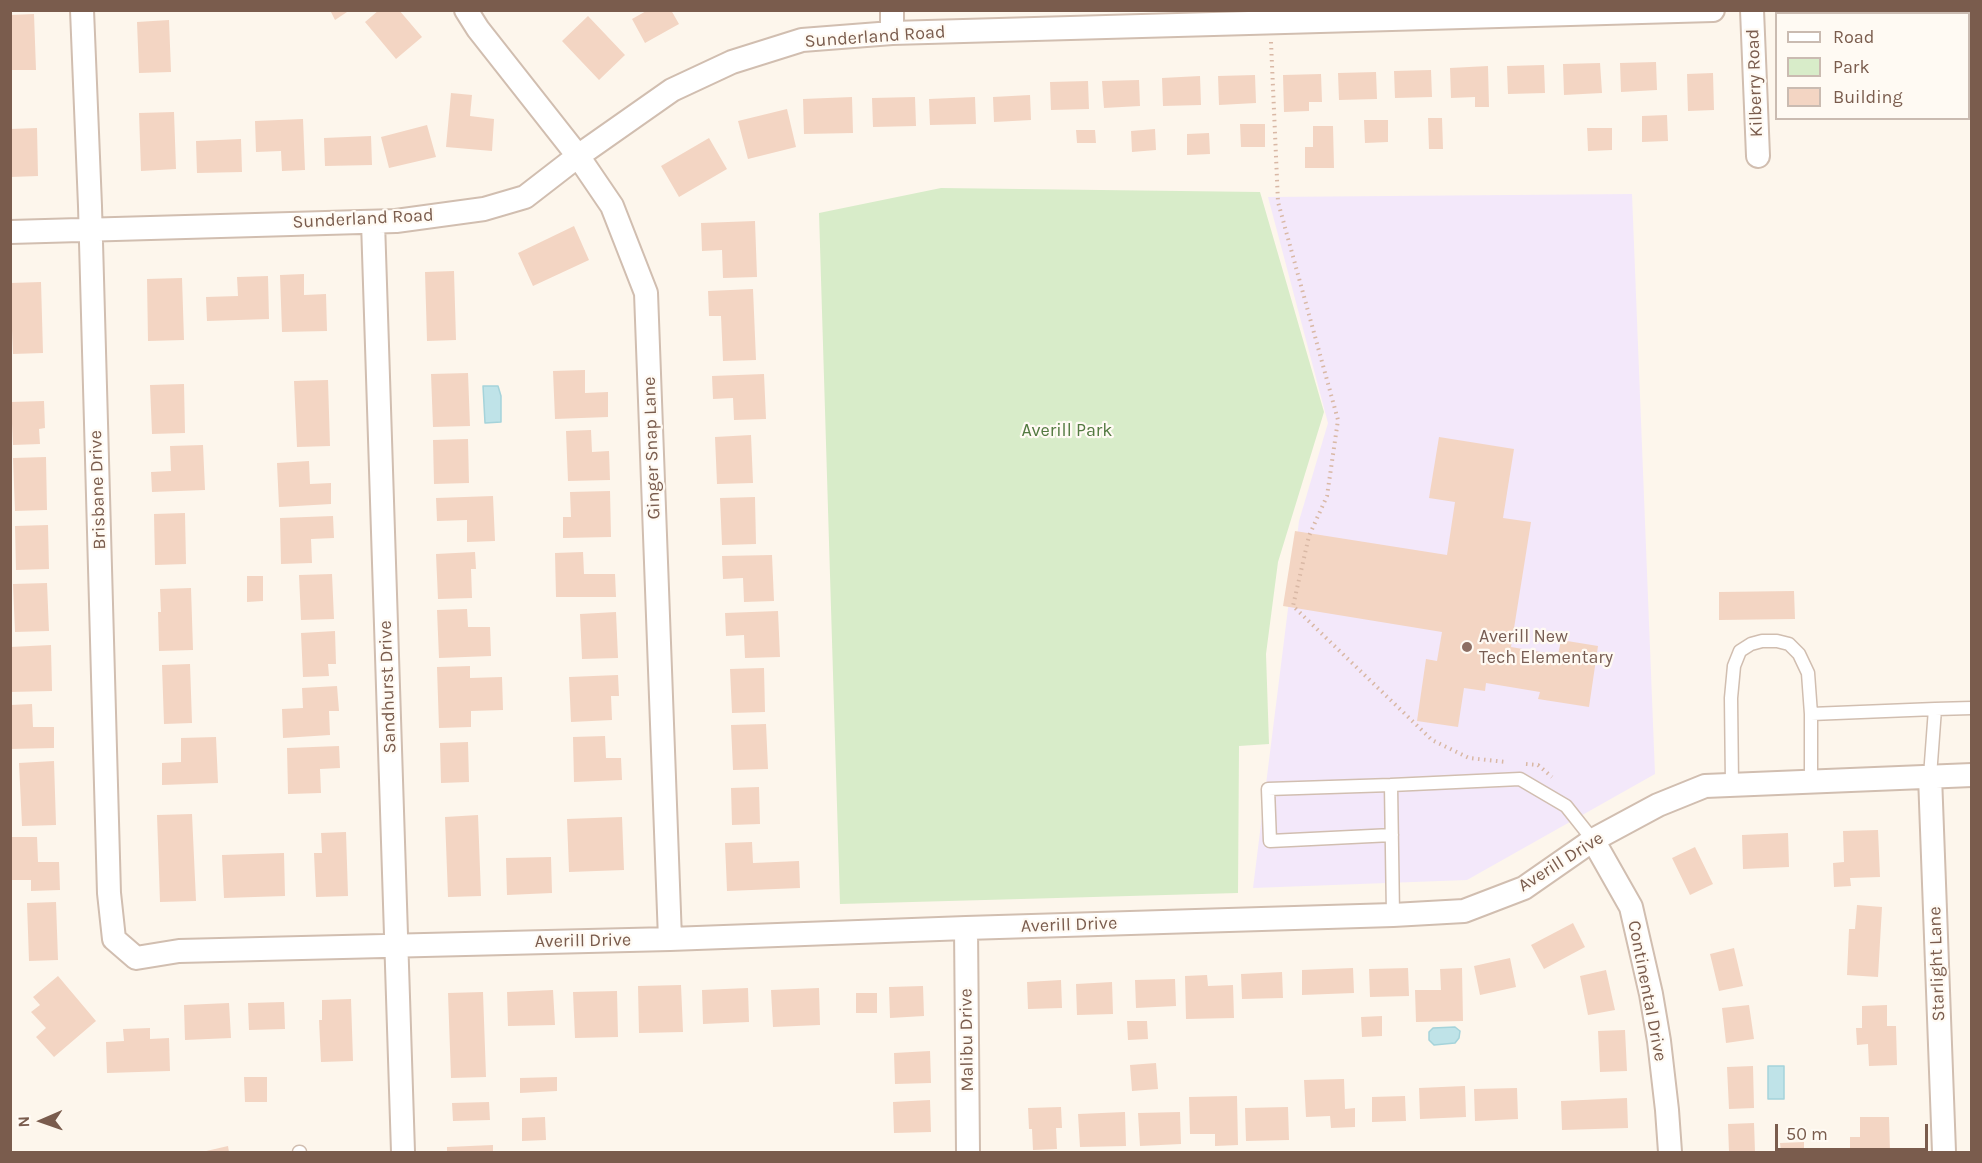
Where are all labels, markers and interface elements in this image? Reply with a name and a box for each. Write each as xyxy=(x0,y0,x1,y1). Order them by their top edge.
legend xyxy=(1775,12,1970,120)
street label: Sunderland Road xyxy=(804,21,946,53)
text: Road xyxy=(1833,26,1874,48)
street label: Kilberry Road xyxy=(1742,28,1768,138)
text: Park xyxy=(1833,56,1870,78)
text: Building xyxy=(1833,86,1903,108)
street label: Sunderland Road xyxy=(292,205,434,233)
street label: Ginger Snap Lane xyxy=(639,376,665,520)
park label: Averill Park xyxy=(1022,420,1112,442)
street label: Brisbane Drive xyxy=(85,430,111,550)
street label: Sandhurst Drive xyxy=(375,620,401,754)
place label: Averill New Tech Elementary xyxy=(1479,626,1613,668)
marker: Averill New Tech Elementary xyxy=(1460,640,1474,654)
street label: Averill Drive xyxy=(1514,827,1608,897)
street label: Starlight Lane xyxy=(1924,906,1950,1022)
street label: Averill Drive xyxy=(1020,913,1118,937)
street label: Continental Drive xyxy=(1623,919,1671,1063)
street label: Averill Drive xyxy=(535,929,631,953)
street label: Malibu Drive xyxy=(955,988,979,1092)
north arrow xyxy=(12,1091,72,1151)
scale bar xyxy=(1778,1112,1931,1150)
text: N xyxy=(14,1116,33,1128)
text: 50 m xyxy=(1786,1123,1828,1145)

